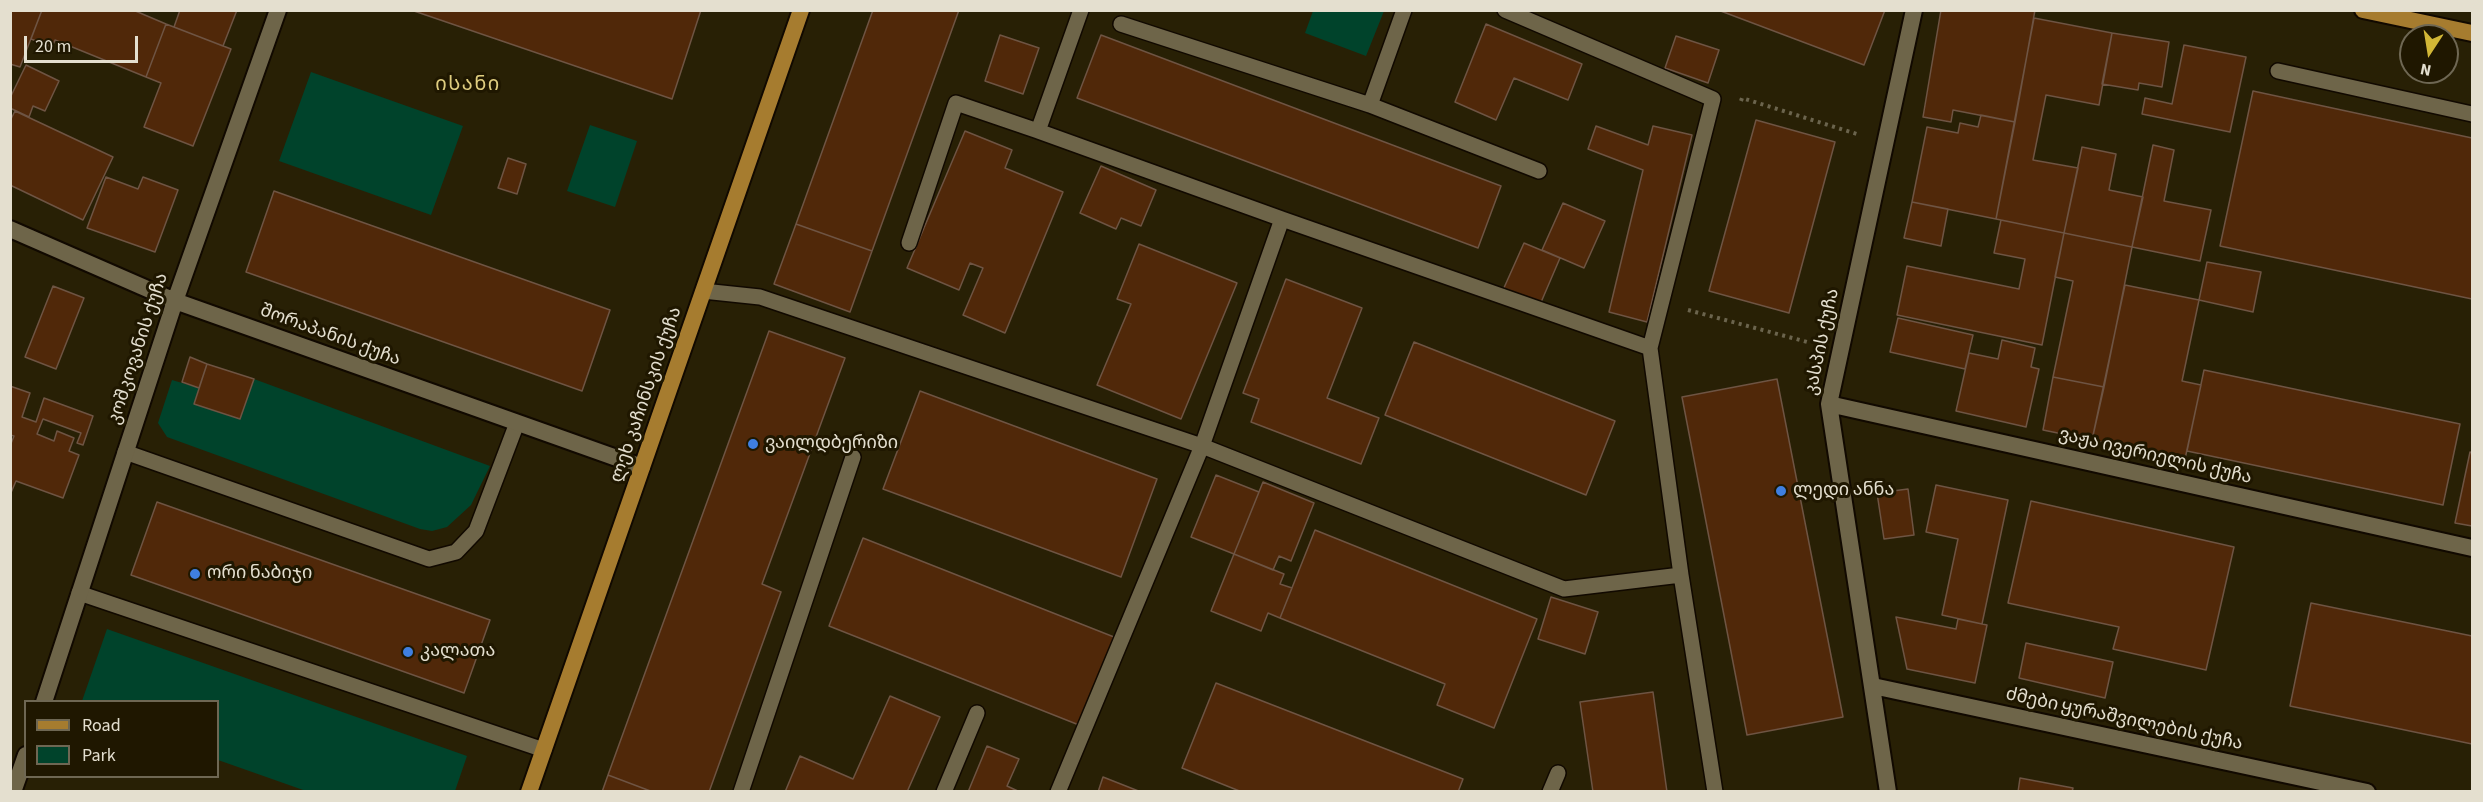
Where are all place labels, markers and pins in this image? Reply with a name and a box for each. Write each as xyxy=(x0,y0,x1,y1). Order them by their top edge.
place label: ვაილდბერიზი xyxy=(765,433,898,455)
marker: ვაილდბერიზი xyxy=(746,437,760,451)
place label: ლედი ანნა xyxy=(1793,480,1894,502)
marker: ლედი ანნა xyxy=(1774,484,1788,498)
place label: ორი ნაბიჯი xyxy=(207,563,312,585)
marker: ორი ნაბიჯი xyxy=(188,567,202,581)
place label: კალათა xyxy=(420,641,495,663)
marker: კალათა xyxy=(401,645,415,659)

